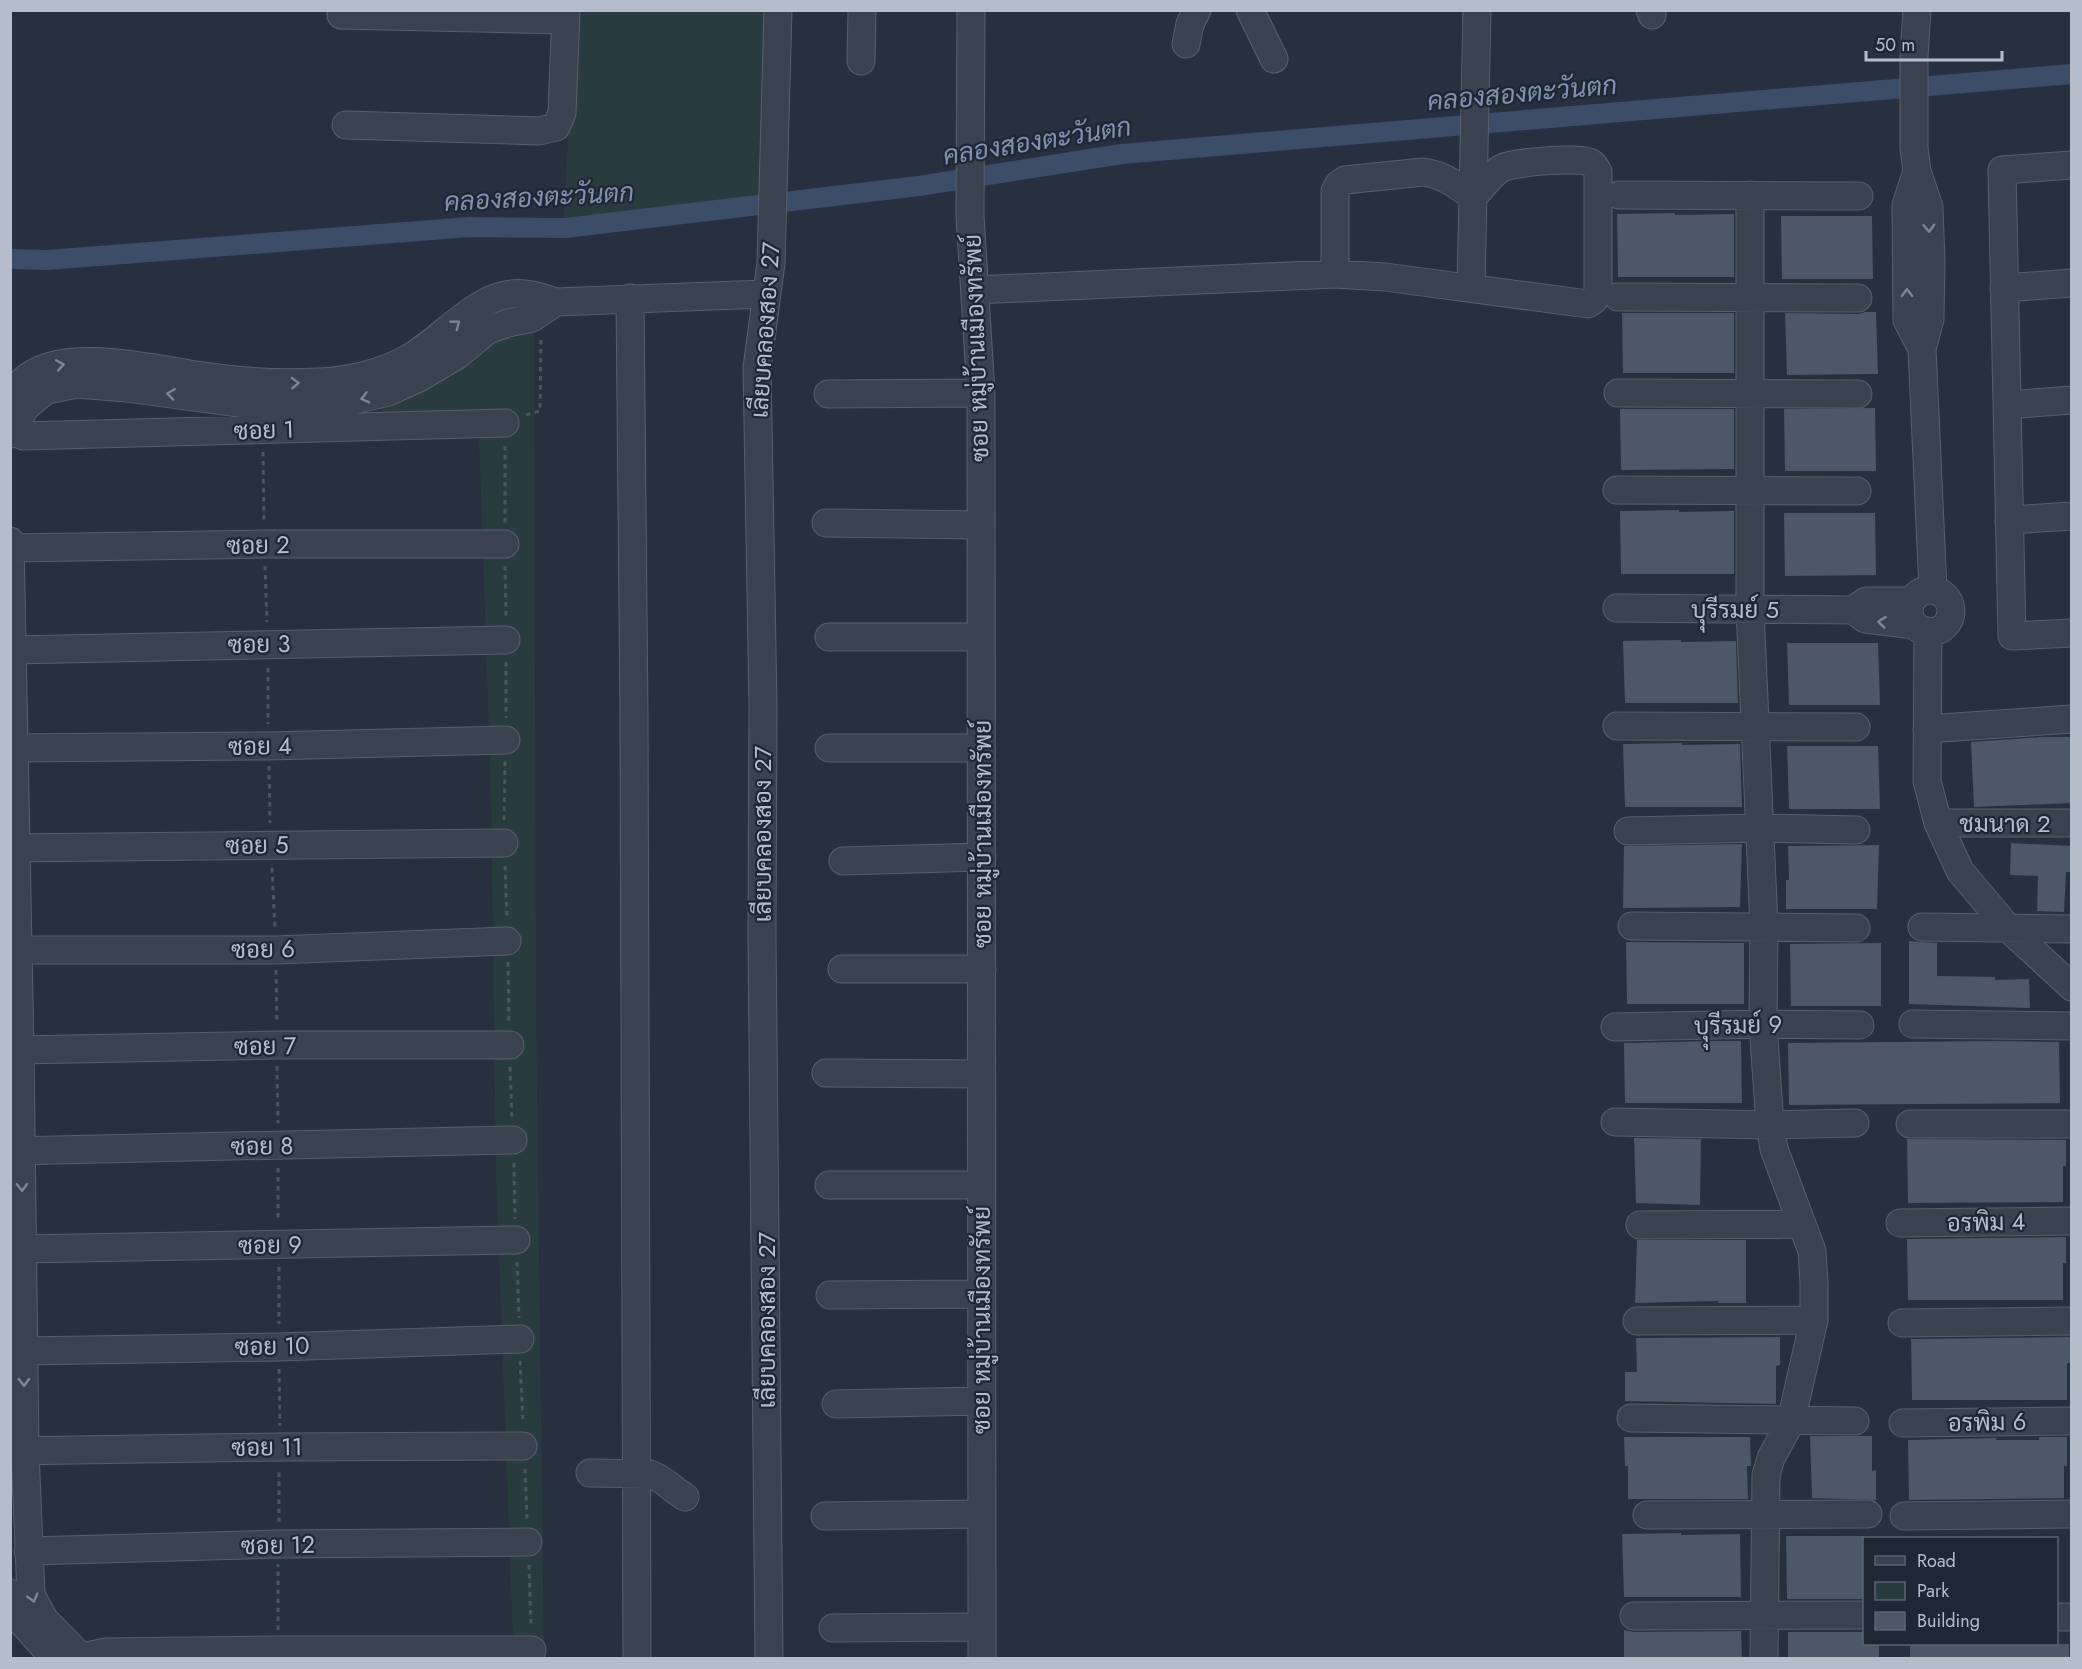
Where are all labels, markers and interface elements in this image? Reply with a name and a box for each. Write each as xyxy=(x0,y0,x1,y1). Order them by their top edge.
scale bar xyxy=(1866,24,2002,62)
text: 50 m xyxy=(1875,32,1915,58)
water label: คลองสองตะวันตก xyxy=(1426,66,1618,120)
water label: คลองสองตะวันตก xyxy=(940,107,1134,175)
water label: คลองสองตะวันตก xyxy=(443,173,635,221)
one-way arrow xyxy=(1923,223,1936,232)
street label: ซอย หมู่บ้านเมืองทรัพย์ xyxy=(955,234,997,462)
street label: เลียบคลองสอง 27 xyxy=(741,240,789,419)
one-way arrow xyxy=(1901,289,1913,298)
one-way arrow xyxy=(450,320,461,331)
one-way arrow xyxy=(54,359,64,372)
one-way arrow xyxy=(290,377,299,390)
one-way arrow xyxy=(167,389,176,401)
one-way arrow xyxy=(360,390,370,403)
street label: ซอย 1 xyxy=(233,411,295,449)
street label: ซอย 2 xyxy=(226,527,290,563)
street label: บุุรีรมย์ 5 xyxy=(1691,592,1779,633)
one-way arrow xyxy=(1878,617,1887,629)
street label: ซอย 3 xyxy=(227,626,291,662)
street label: ซอย หมู่บ้านเมืองทรัพย์ xyxy=(965,720,1000,948)
street label: ซอย 4 xyxy=(228,728,292,764)
street label: เลียบคลองสอง 27 xyxy=(745,745,780,922)
street label: ชมนาด 2 xyxy=(1959,806,2051,841)
street label: ซอย 5 xyxy=(225,827,289,863)
street label: ซอย 6 xyxy=(231,931,295,967)
street label: บุุรีรมย์ 9 xyxy=(1694,1007,1783,1050)
street label: ซอย 7 xyxy=(233,1028,297,1064)
street label: ซอย 8 xyxy=(230,1128,294,1164)
one-way arrow xyxy=(16,1183,28,1192)
street label: อรพิม 4 xyxy=(1946,1204,2026,1240)
street label: ซอย หมู่บ้านเมืองทรัพย์ xyxy=(964,1206,999,1434)
street label: ซอย 9 xyxy=(238,1227,302,1263)
street label: เลียบคลองสอง 27 xyxy=(749,1231,784,1408)
street label: ซอย 10 xyxy=(234,1328,310,1364)
one-way arrow xyxy=(18,1378,30,1387)
street label: อรพิม 6 xyxy=(1947,1404,2027,1440)
street label: ซอย 11 xyxy=(231,1429,303,1465)
street label: ซอย 12 xyxy=(241,1527,315,1563)
legend xyxy=(1863,1537,2058,1645)
text: Road xyxy=(1917,1548,1956,1574)
text: Park xyxy=(1917,1578,1949,1604)
one-way arrow xyxy=(26,1592,38,1603)
text: Building xyxy=(1917,1608,1980,1634)

